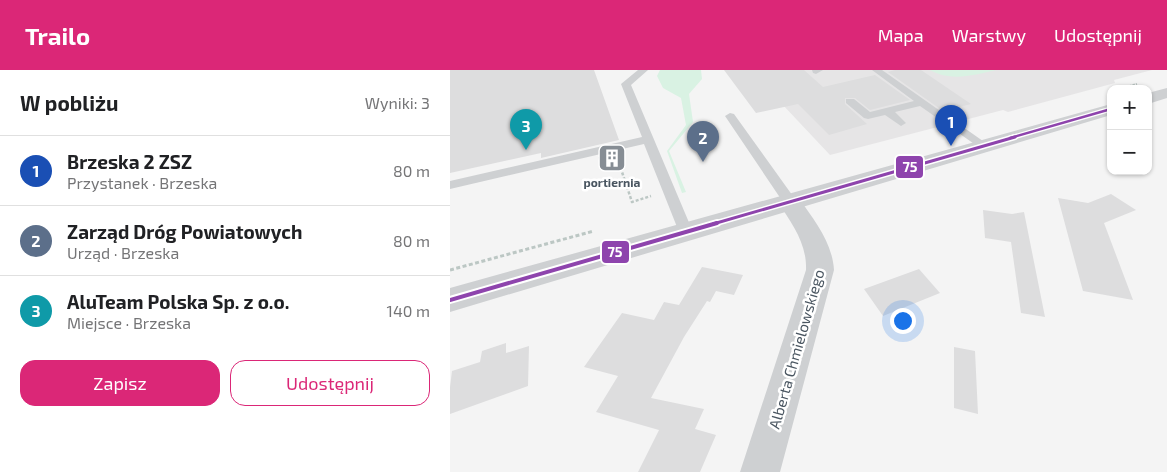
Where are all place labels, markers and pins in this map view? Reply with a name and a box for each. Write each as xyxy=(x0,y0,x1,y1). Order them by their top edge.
pin: 1 xyxy=(935,105,967,146)
pin: 3 xyxy=(510,109,542,150)
pin: 2 xyxy=(687,121,719,162)
building icon: portiernia xyxy=(597,143,627,173)
place label: portiernia xyxy=(584,175,641,189)

